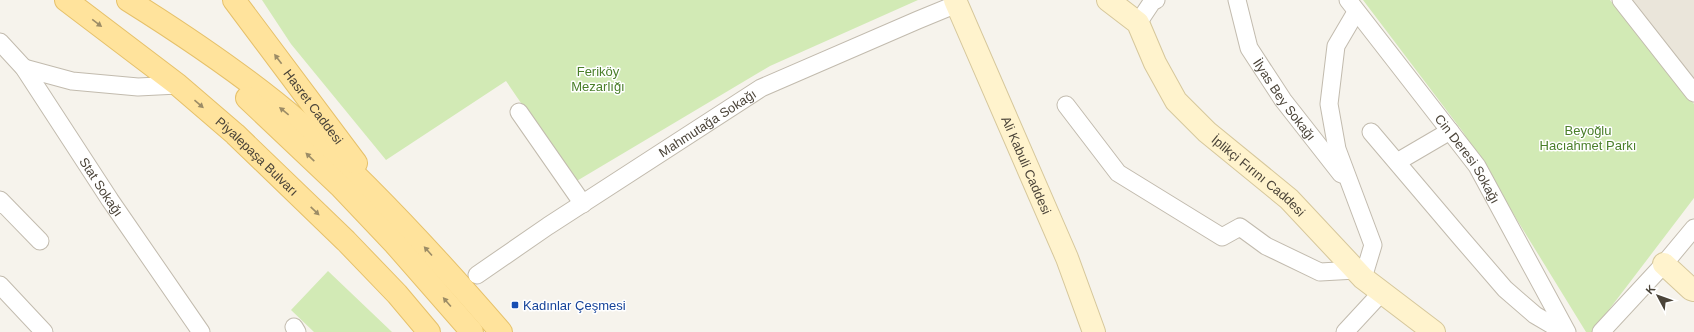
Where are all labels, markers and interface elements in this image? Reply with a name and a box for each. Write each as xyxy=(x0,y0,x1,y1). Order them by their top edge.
one-way arrow xyxy=(92,19,103,27)
one-way arrow xyxy=(274,53,283,64)
street label: İlyas Bey Sokağı xyxy=(1250,56,1319,143)
park label: Feriköy Mezarlığı xyxy=(571,64,625,94)
street label: Hasret Caddesi xyxy=(280,66,346,147)
street label: Mahmutağa Sokağı xyxy=(656,86,759,160)
one-way arrow xyxy=(194,99,205,108)
one-way arrow xyxy=(278,106,289,115)
street label: Cin Deresi Sokağı xyxy=(1432,111,1503,206)
street label: Piyalepaşa Bulvarı xyxy=(213,114,301,199)
street label: Ali Kabuli Caddesi xyxy=(998,114,1054,217)
park label: Beyoğlu Hacıahmet Parkı xyxy=(1540,123,1636,153)
street label: İplikçi Fırını Caddesi xyxy=(1209,132,1308,220)
one-way arrow xyxy=(305,152,315,162)
street label: Stat Sokağı xyxy=(76,155,126,219)
one-way arrow xyxy=(310,206,320,216)
one-way arrow xyxy=(424,246,433,256)
north arrow xyxy=(1638,276,1678,316)
text: K xyxy=(1643,282,1658,296)
one-way arrow xyxy=(443,298,452,307)
place label: Kadınlar Çeşmesi xyxy=(523,298,626,313)
marker: Kadınlar Çeşmesi xyxy=(510,300,520,310)

